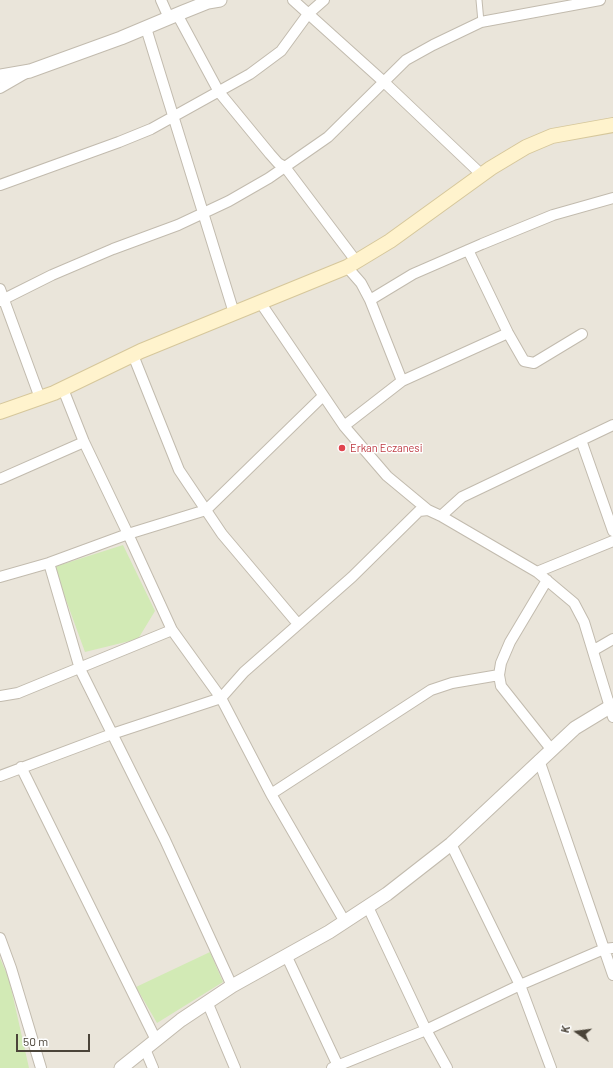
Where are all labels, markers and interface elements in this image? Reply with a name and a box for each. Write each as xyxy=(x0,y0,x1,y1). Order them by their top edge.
place label: Erkan Eczanesi xyxy=(350,441,422,455)
marker: Erkan Eczanesi xyxy=(337,443,347,453)
north arrow xyxy=(557,1012,597,1052)
text: K xyxy=(558,1024,572,1034)
scale bar xyxy=(18,1026,92,1052)
text: 50 m xyxy=(23,1034,48,1048)

